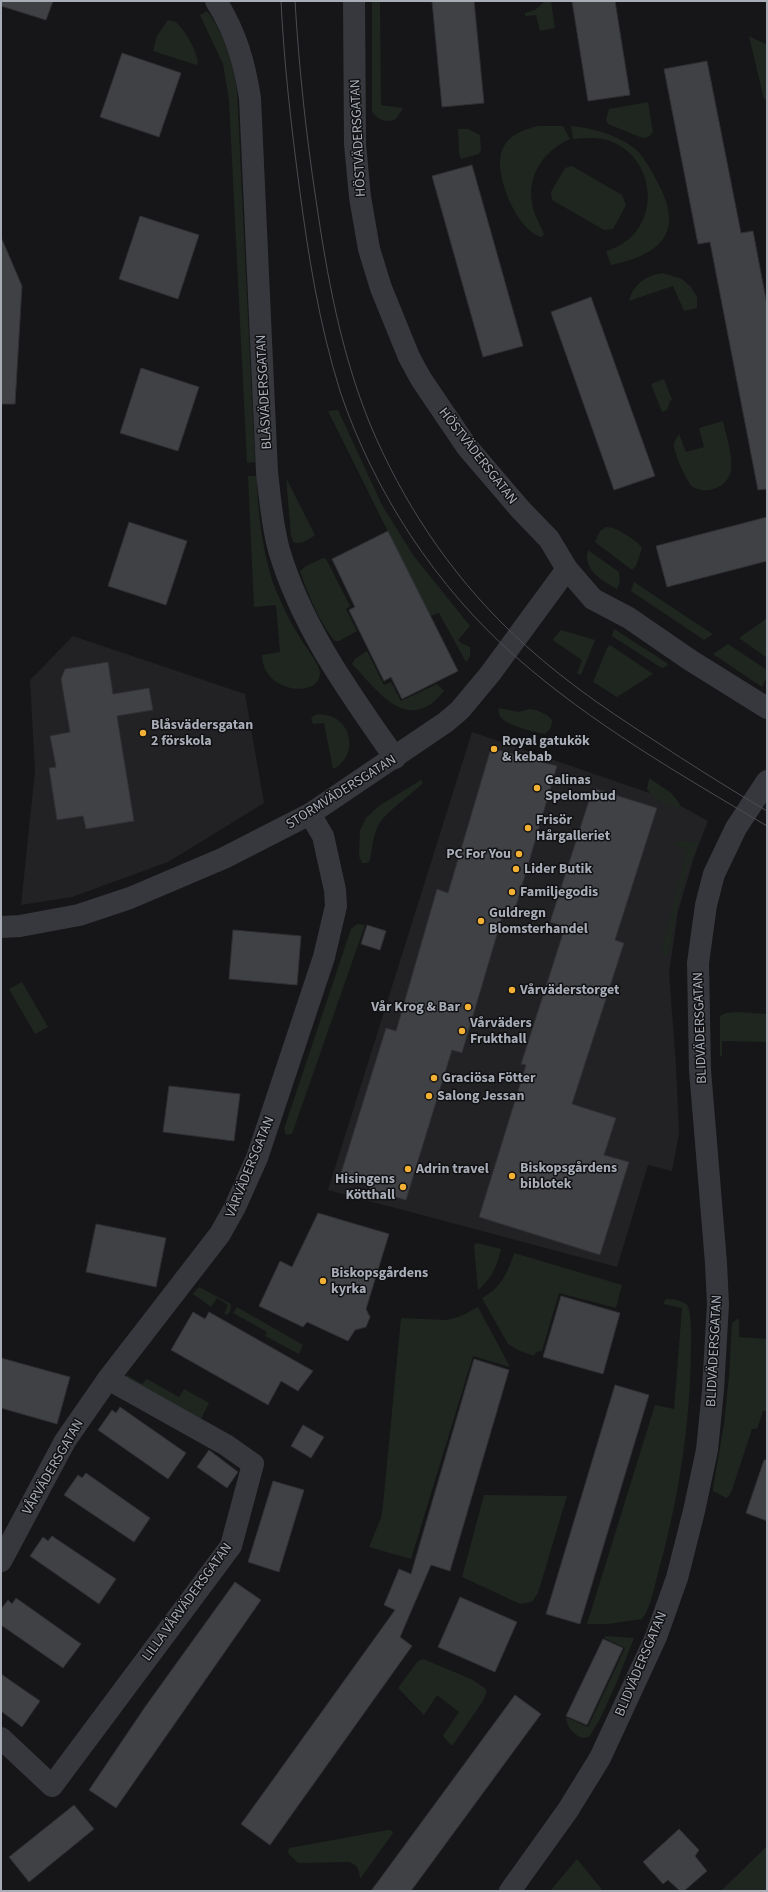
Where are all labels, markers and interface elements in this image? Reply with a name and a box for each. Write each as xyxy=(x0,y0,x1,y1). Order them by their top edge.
street label: HÖSTVÄDERSGATAN xyxy=(345,79,371,197)
street label: BLÅSVÄDERSGATAN xyxy=(251,334,277,450)
street label: HÖSTVÄDERSGATAN xyxy=(434,403,522,509)
place label: Blåsvädersgatan 2 förskola xyxy=(151,715,253,751)
marker: Blåsvädersgatan 2 förskola xyxy=(138,728,148,738)
place label: Royal gatukök & kebab xyxy=(502,731,590,767)
marker: Royal gatukök & kebab xyxy=(489,744,499,754)
street label: STORMVÄDERSGATAN xyxy=(282,750,400,834)
place label: Galinas Spelombud xyxy=(545,770,616,806)
marker: Galinas Spelombud xyxy=(532,783,542,793)
place label: Frisör Hårgalleriet xyxy=(536,810,611,846)
marker: Frisör Hårgalleriet xyxy=(523,823,533,833)
place label: PC For You xyxy=(446,844,511,864)
marker: PC For You xyxy=(514,849,524,859)
place label: Lider Butik xyxy=(524,859,592,879)
marker: Lider Butik xyxy=(511,864,521,874)
place label: Familjegodis xyxy=(520,882,598,902)
marker: Familjegodis xyxy=(507,887,517,897)
place label: Guldregn Blomsterhandel xyxy=(489,903,588,939)
marker: Guldregn Blomsterhandel xyxy=(476,916,486,926)
street label: BLIDVÄDERSGATAN xyxy=(688,972,712,1084)
place label: Vårväderstorget xyxy=(519,980,620,1000)
marker: Vårväderstorget xyxy=(507,985,517,995)
place label: Vår Krog & Bar xyxy=(370,997,460,1017)
marker: Vår Krog & Bar xyxy=(463,1002,473,1012)
place label: Vårväders Frukthall xyxy=(469,1013,532,1049)
marker: Vårväders Frukthall xyxy=(457,1026,467,1036)
place label: Graciösa Fötter xyxy=(442,1068,536,1088)
marker: Graciösa Fötter xyxy=(429,1073,439,1083)
place label: Salong Jessan xyxy=(437,1086,524,1106)
marker: Salong Jessan xyxy=(424,1091,434,1101)
street label: VÅRVÄDERSGATAN xyxy=(221,1113,279,1221)
place label: Biskopsgårdens biblotek xyxy=(520,1158,617,1194)
place label: Adrin travel xyxy=(415,1159,489,1179)
marker: Adrin travel xyxy=(403,1164,413,1174)
place label: Hisingens Kötthall xyxy=(335,1169,395,1205)
marker: Biskopsgårdens biblotek xyxy=(507,1171,517,1181)
marker: Hisingens Kötthall xyxy=(398,1182,408,1192)
place label: Biskopsgårdens kyrka xyxy=(331,1263,428,1299)
marker: Biskopsgårdens kyrka xyxy=(318,1276,328,1286)
street label: BLIDVÄDERSGATAN xyxy=(701,1295,727,1407)
street label: VÅRVÄDERSGATAN xyxy=(17,1415,89,1519)
street label: LILLA VÅRVÄDERSGATAN xyxy=(137,1539,237,1665)
street label: BLIDVÄDERSGATAN xyxy=(610,1609,672,1719)

